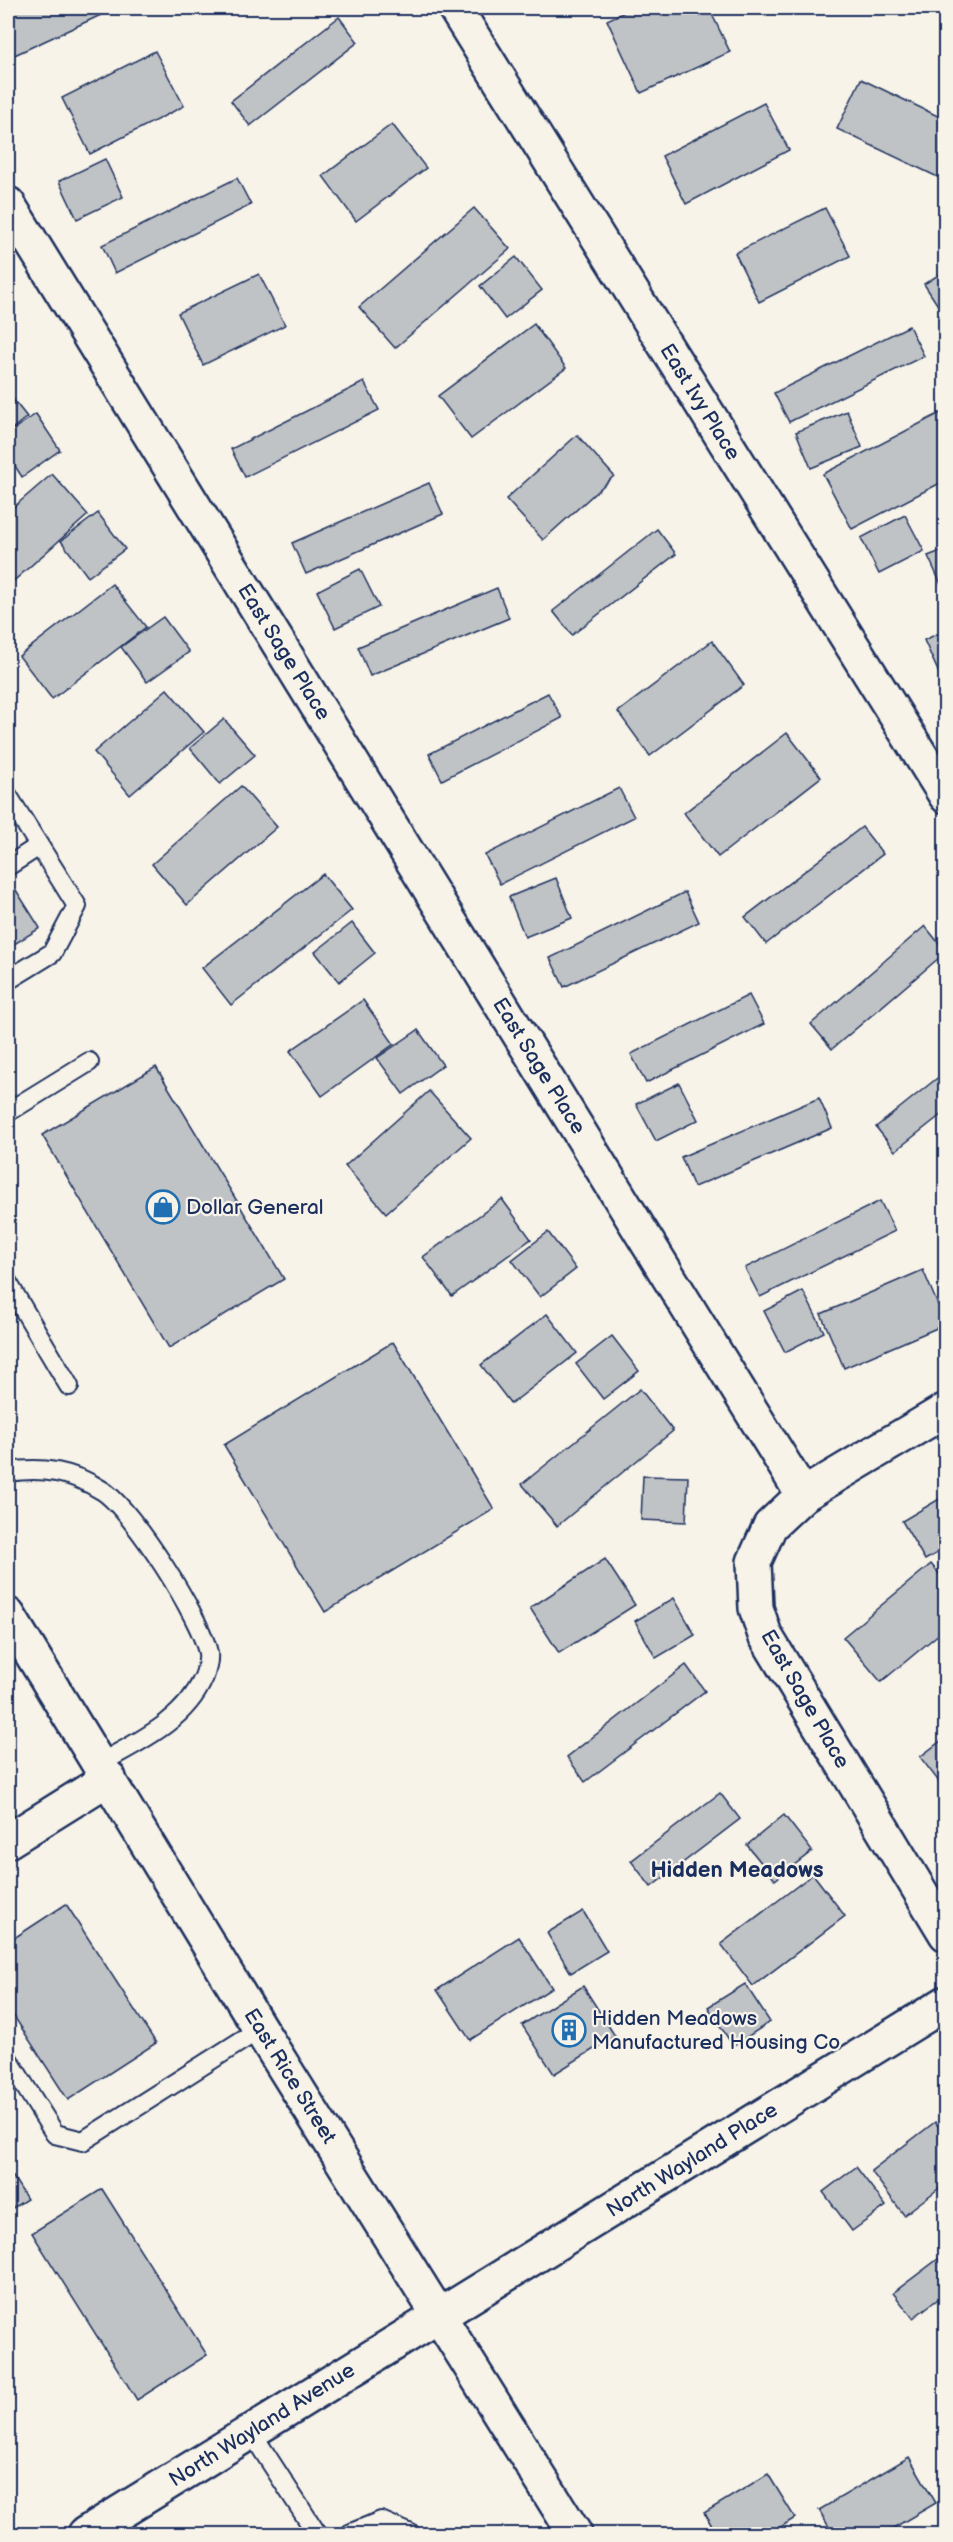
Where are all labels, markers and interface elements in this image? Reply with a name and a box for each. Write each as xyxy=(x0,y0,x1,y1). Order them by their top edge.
street label: East Ivy Place xyxy=(654,339,746,465)
street label: East Sage Place xyxy=(232,579,336,725)
street label: East Sage Place xyxy=(487,993,591,1139)
shop icon: Dollar General xyxy=(145,1189,181,1225)
place label: Dollar General xyxy=(186,1195,324,1220)
street label: East Sage Place xyxy=(755,1625,855,1773)
district label: Hidden Meadows xyxy=(650,1857,824,1884)
street label: East Rice Street xyxy=(238,2004,342,2149)
place label: Hidden Meadows Manufactured Housing Co xyxy=(592,2006,840,2055)
building icon: Hidden Meadows Manufactured Housing Co xyxy=(551,2012,587,2048)
street label: North Wayland Place xyxy=(602,2097,782,2223)
street label: North Wayland Avenue xyxy=(165,2358,359,2492)

